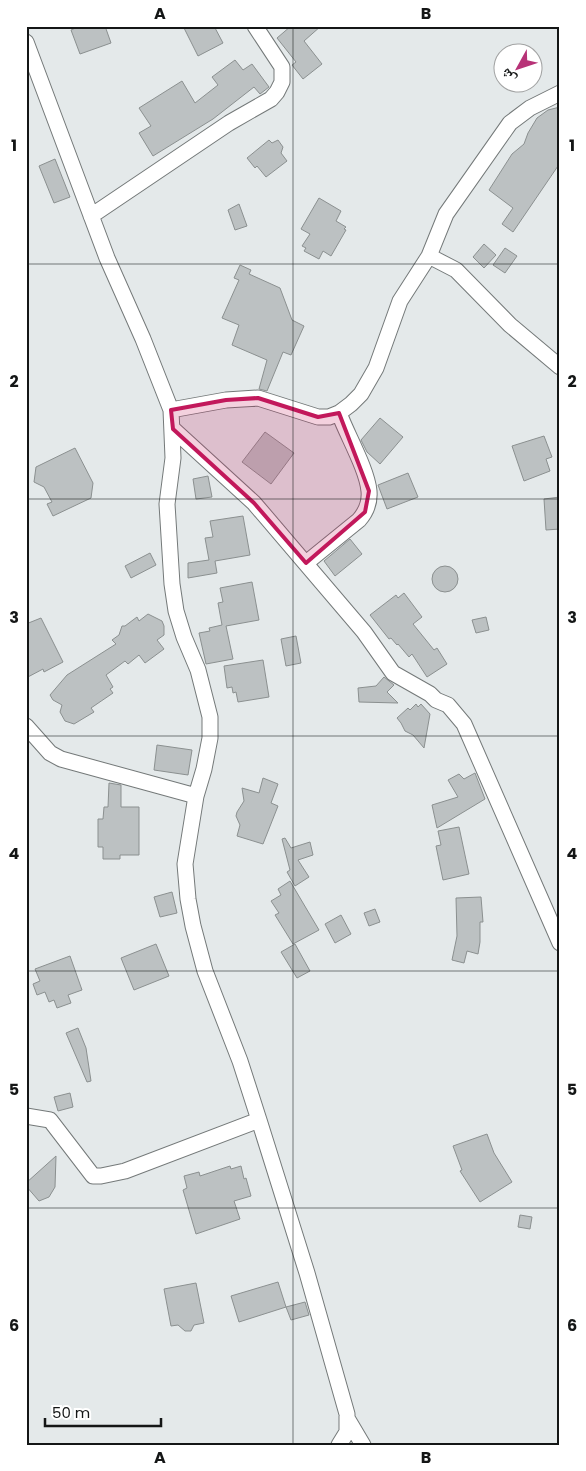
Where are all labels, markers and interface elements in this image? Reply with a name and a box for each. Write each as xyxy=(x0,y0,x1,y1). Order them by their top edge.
text: A xyxy=(154,2,166,25)
text: B xyxy=(421,2,431,25)
north arrow xyxy=(494,42,544,92)
text: ش xyxy=(496,64,520,88)
text: 1 xyxy=(11,134,17,157)
text: 1 xyxy=(569,134,575,157)
text: 2 xyxy=(9,370,19,393)
text: 2 xyxy=(567,370,577,393)
text: 3 xyxy=(9,606,19,629)
text: 3 xyxy=(567,606,577,629)
text: 4 xyxy=(9,842,20,865)
text: 4 xyxy=(567,842,578,865)
text: 5 xyxy=(9,1078,19,1101)
text: 5 xyxy=(567,1078,577,1101)
text: 6 xyxy=(9,1314,19,1337)
text: 6 xyxy=(567,1314,577,1337)
scale bar xyxy=(45,1396,161,1428)
text: 50 m xyxy=(52,1402,90,1423)
text: A xyxy=(154,1446,166,1469)
text: B xyxy=(421,1446,431,1469)

